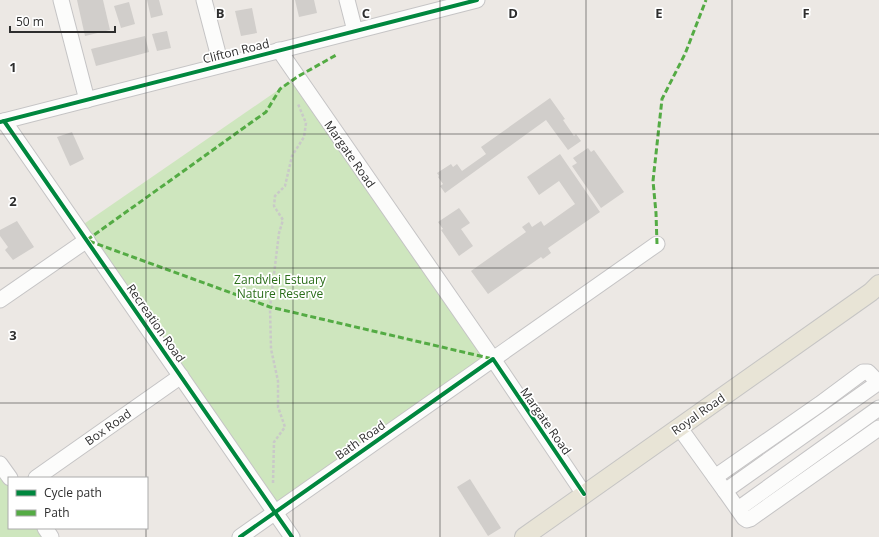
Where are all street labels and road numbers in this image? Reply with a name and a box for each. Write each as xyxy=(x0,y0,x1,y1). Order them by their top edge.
street label: Clifton Road xyxy=(201,34,271,68)
street label: Margate Road xyxy=(321,117,379,191)
street label: Recreation Road xyxy=(123,281,189,365)
street label: Margate Road xyxy=(517,384,575,458)
street label: Royal Road xyxy=(668,389,728,439)
street label: Box Road xyxy=(81,405,135,449)
street label: Bath Road xyxy=(331,416,389,464)

